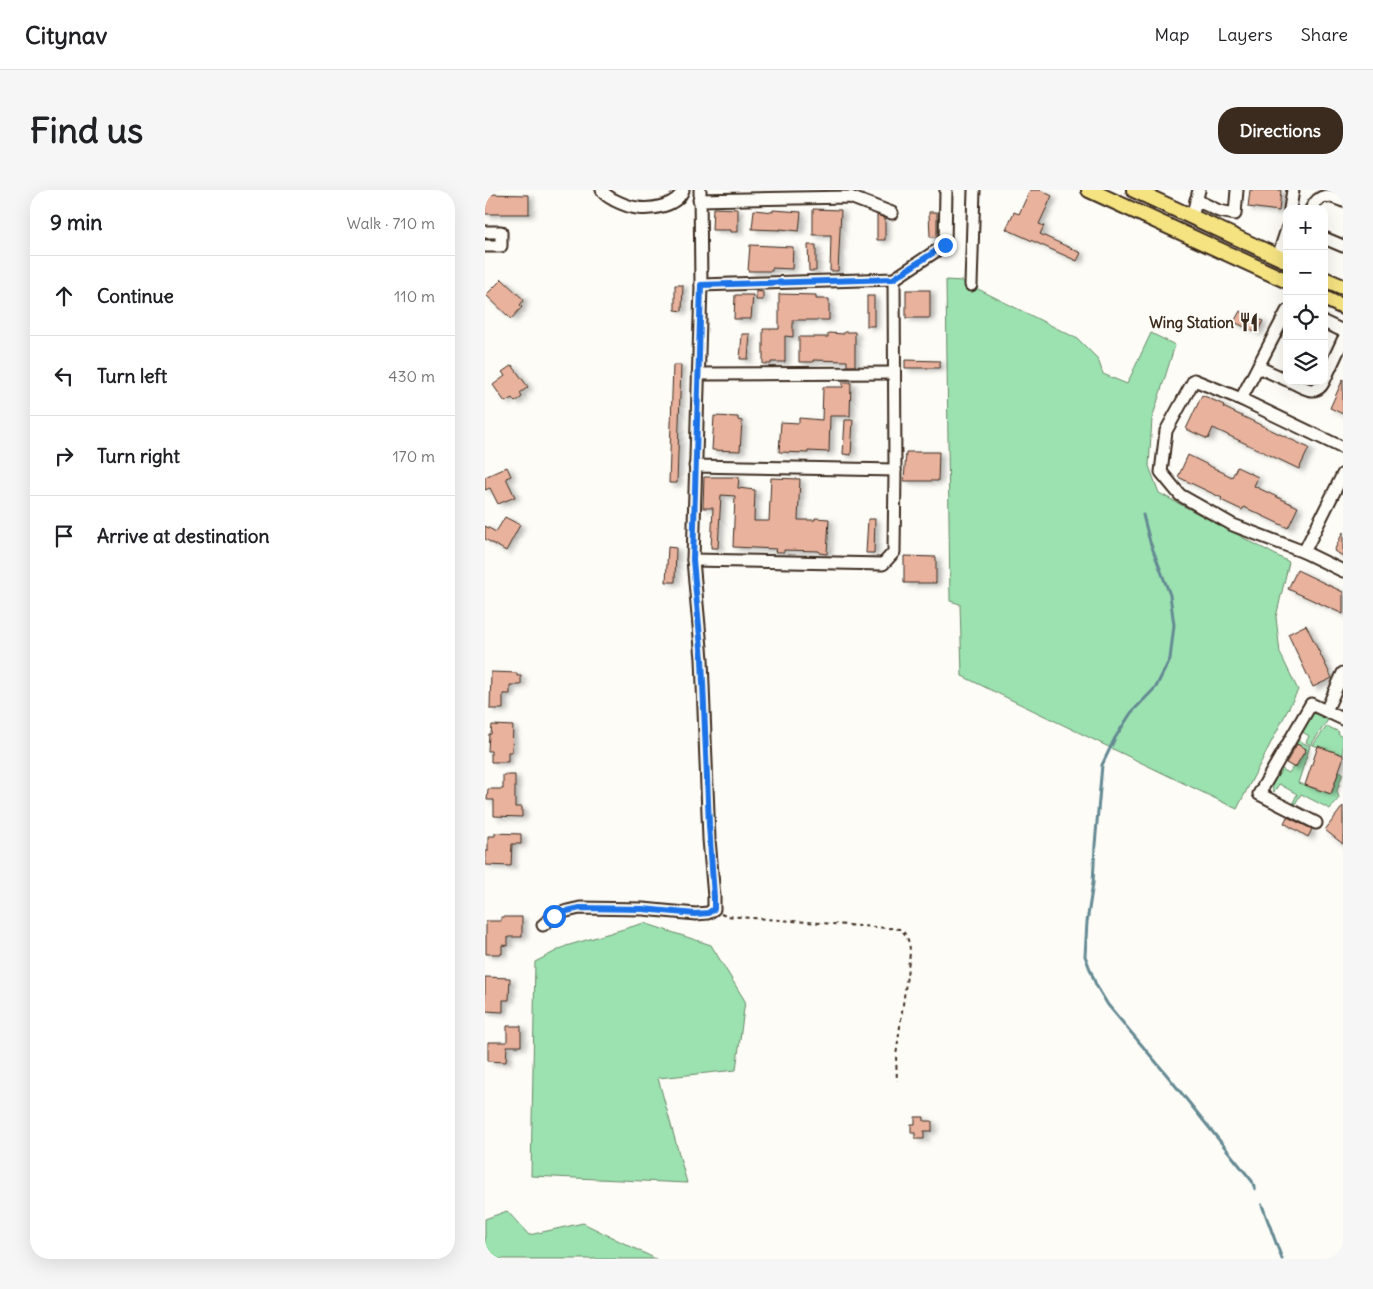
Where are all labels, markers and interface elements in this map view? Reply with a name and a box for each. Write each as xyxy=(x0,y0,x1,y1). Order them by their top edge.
text: Citynav xyxy=(25,20,107,50)
text: Map xyxy=(1154,23,1189,46)
text: Layers xyxy=(1217,23,1273,46)
text: Share xyxy=(1301,23,1348,46)
button: Directions xyxy=(1218,107,1343,154)
text: Find us xyxy=(30,108,143,152)
map controls xyxy=(1283,205,1328,385)
button: + xyxy=(1283,205,1328,250)
text: 9 min xyxy=(50,209,102,236)
text: Walk · 710 m xyxy=(346,213,435,233)
route end xyxy=(934,234,957,257)
button: − xyxy=(1283,250,1328,295)
icon: ahead xyxy=(50,282,78,310)
text: Continue xyxy=(97,284,174,308)
text: 110 m xyxy=(394,286,435,306)
button: locate xyxy=(1283,295,1328,340)
restaurant icon: Wing Station xyxy=(1238,311,1260,333)
place label: Wing Station xyxy=(1149,313,1234,333)
button: layers xyxy=(1283,340,1328,385)
icon: left xyxy=(50,362,78,390)
text: Turn left xyxy=(97,364,167,388)
text: 430 m xyxy=(388,366,435,386)
icon: right xyxy=(50,442,78,470)
text: Turn right xyxy=(97,444,180,468)
text: 170 m xyxy=(392,446,435,466)
icon: arrive xyxy=(50,522,78,550)
text: Arrive at destination xyxy=(97,524,270,548)
route start xyxy=(543,905,566,928)

